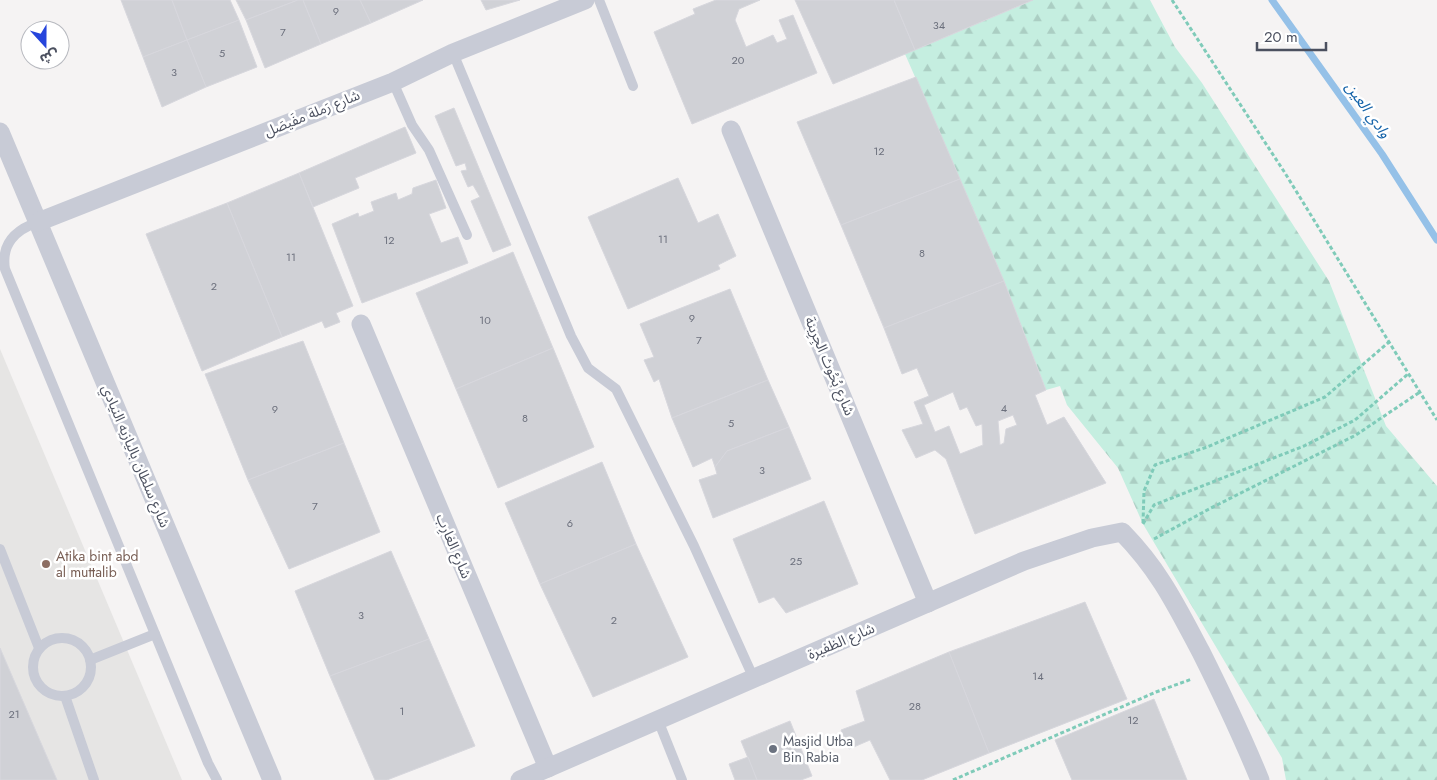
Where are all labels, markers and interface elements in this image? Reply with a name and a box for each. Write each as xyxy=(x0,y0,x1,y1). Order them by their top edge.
house number: 9 xyxy=(333,3,339,19)
house number: 34 xyxy=(933,17,946,33)
north arrow xyxy=(20,20,70,70)
scale bar xyxy=(1257,20,1326,52)
house number: 7 xyxy=(280,24,286,40)
text: 20 m xyxy=(1264,26,1298,48)
text: ش xyxy=(37,44,62,70)
house number: 5 xyxy=(219,45,225,61)
house number: 20 xyxy=(732,52,745,68)
house number: 3 xyxy=(171,64,177,80)
water label: وادي العين xyxy=(1340,77,1396,143)
street label: شارع رَملة مفَيصَل xyxy=(261,85,363,142)
house number: 12 xyxy=(873,143,885,159)
house number: 11 xyxy=(658,231,668,247)
house number: 12 xyxy=(383,232,395,248)
house number: 8 xyxy=(919,245,925,261)
house number: 11 xyxy=(286,249,296,265)
house number: 2 xyxy=(211,278,217,294)
house number: 9 xyxy=(689,310,695,326)
house number: 10 xyxy=(479,312,491,328)
street label: شارع بُحُوث الجِرِينة xyxy=(799,313,860,419)
house number: 7 xyxy=(696,332,702,348)
street label: شارع سلطان باليازيه النيادي xyxy=(96,381,175,531)
house number: 4 xyxy=(1001,400,1008,416)
house number: 9 xyxy=(272,401,278,417)
house number: 8 xyxy=(522,410,528,426)
house number: 5 xyxy=(728,415,734,431)
house number: 3 xyxy=(759,462,765,478)
house number: 7 xyxy=(312,498,318,514)
street label: شارع الغارِب xyxy=(430,510,477,582)
house number: 6 xyxy=(567,515,573,531)
place label: Atika bint abd al muttalib xyxy=(56,546,139,582)
house number: 25 xyxy=(790,553,802,569)
marker: Atika bint abd al muttalib xyxy=(40,558,52,570)
house number: 3 xyxy=(358,607,364,623)
house number: 2 xyxy=(611,612,617,628)
street label: شارع الظفيرة xyxy=(804,618,878,665)
house number: 14 xyxy=(1032,668,1044,684)
house number: 28 xyxy=(909,698,921,714)
house number: 1 xyxy=(400,703,404,719)
house number: 21 xyxy=(8,706,20,722)
house number: 12 xyxy=(1127,712,1139,728)
place label: Masjid Utba Bin Rabia xyxy=(783,731,853,767)
marker: Masjid Utba Bin Rabia xyxy=(767,743,779,755)

